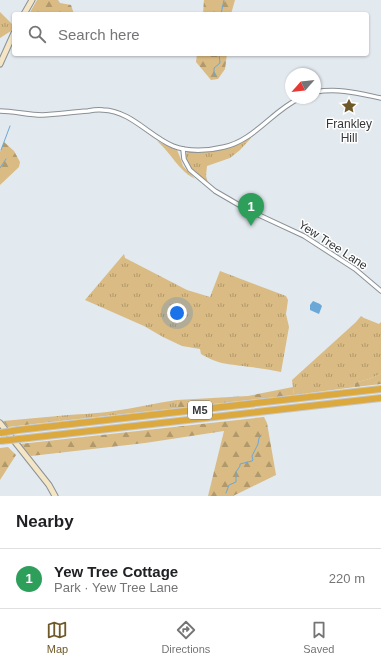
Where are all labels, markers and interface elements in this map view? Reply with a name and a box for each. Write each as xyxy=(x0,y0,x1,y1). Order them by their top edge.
search box xyxy=(12,12,369,56)
icon: search xyxy=(26,23,48,45)
text: Search here xyxy=(58,26,140,43)
north arrow xyxy=(285,68,321,104)
place icon: Frankley Hill xyxy=(340,97,358,115)
place label: Frankley Hill xyxy=(326,117,372,145)
pin: 1 xyxy=(238,193,264,226)
street label: Yew Tree Lane xyxy=(296,217,370,273)
your location xyxy=(167,303,187,323)
road number: M5 xyxy=(188,401,212,419)
text: Nearby xyxy=(16,512,74,531)
text: Yew Tree Cottage xyxy=(54,563,178,580)
text: 1 xyxy=(25,571,33,586)
text: 220 m xyxy=(329,571,365,586)
text: Park · Yew Tree Lane xyxy=(54,580,178,595)
tab: Map xyxy=(46,619,68,655)
tab: Directions xyxy=(161,619,210,655)
tab: Saved xyxy=(303,619,334,655)

